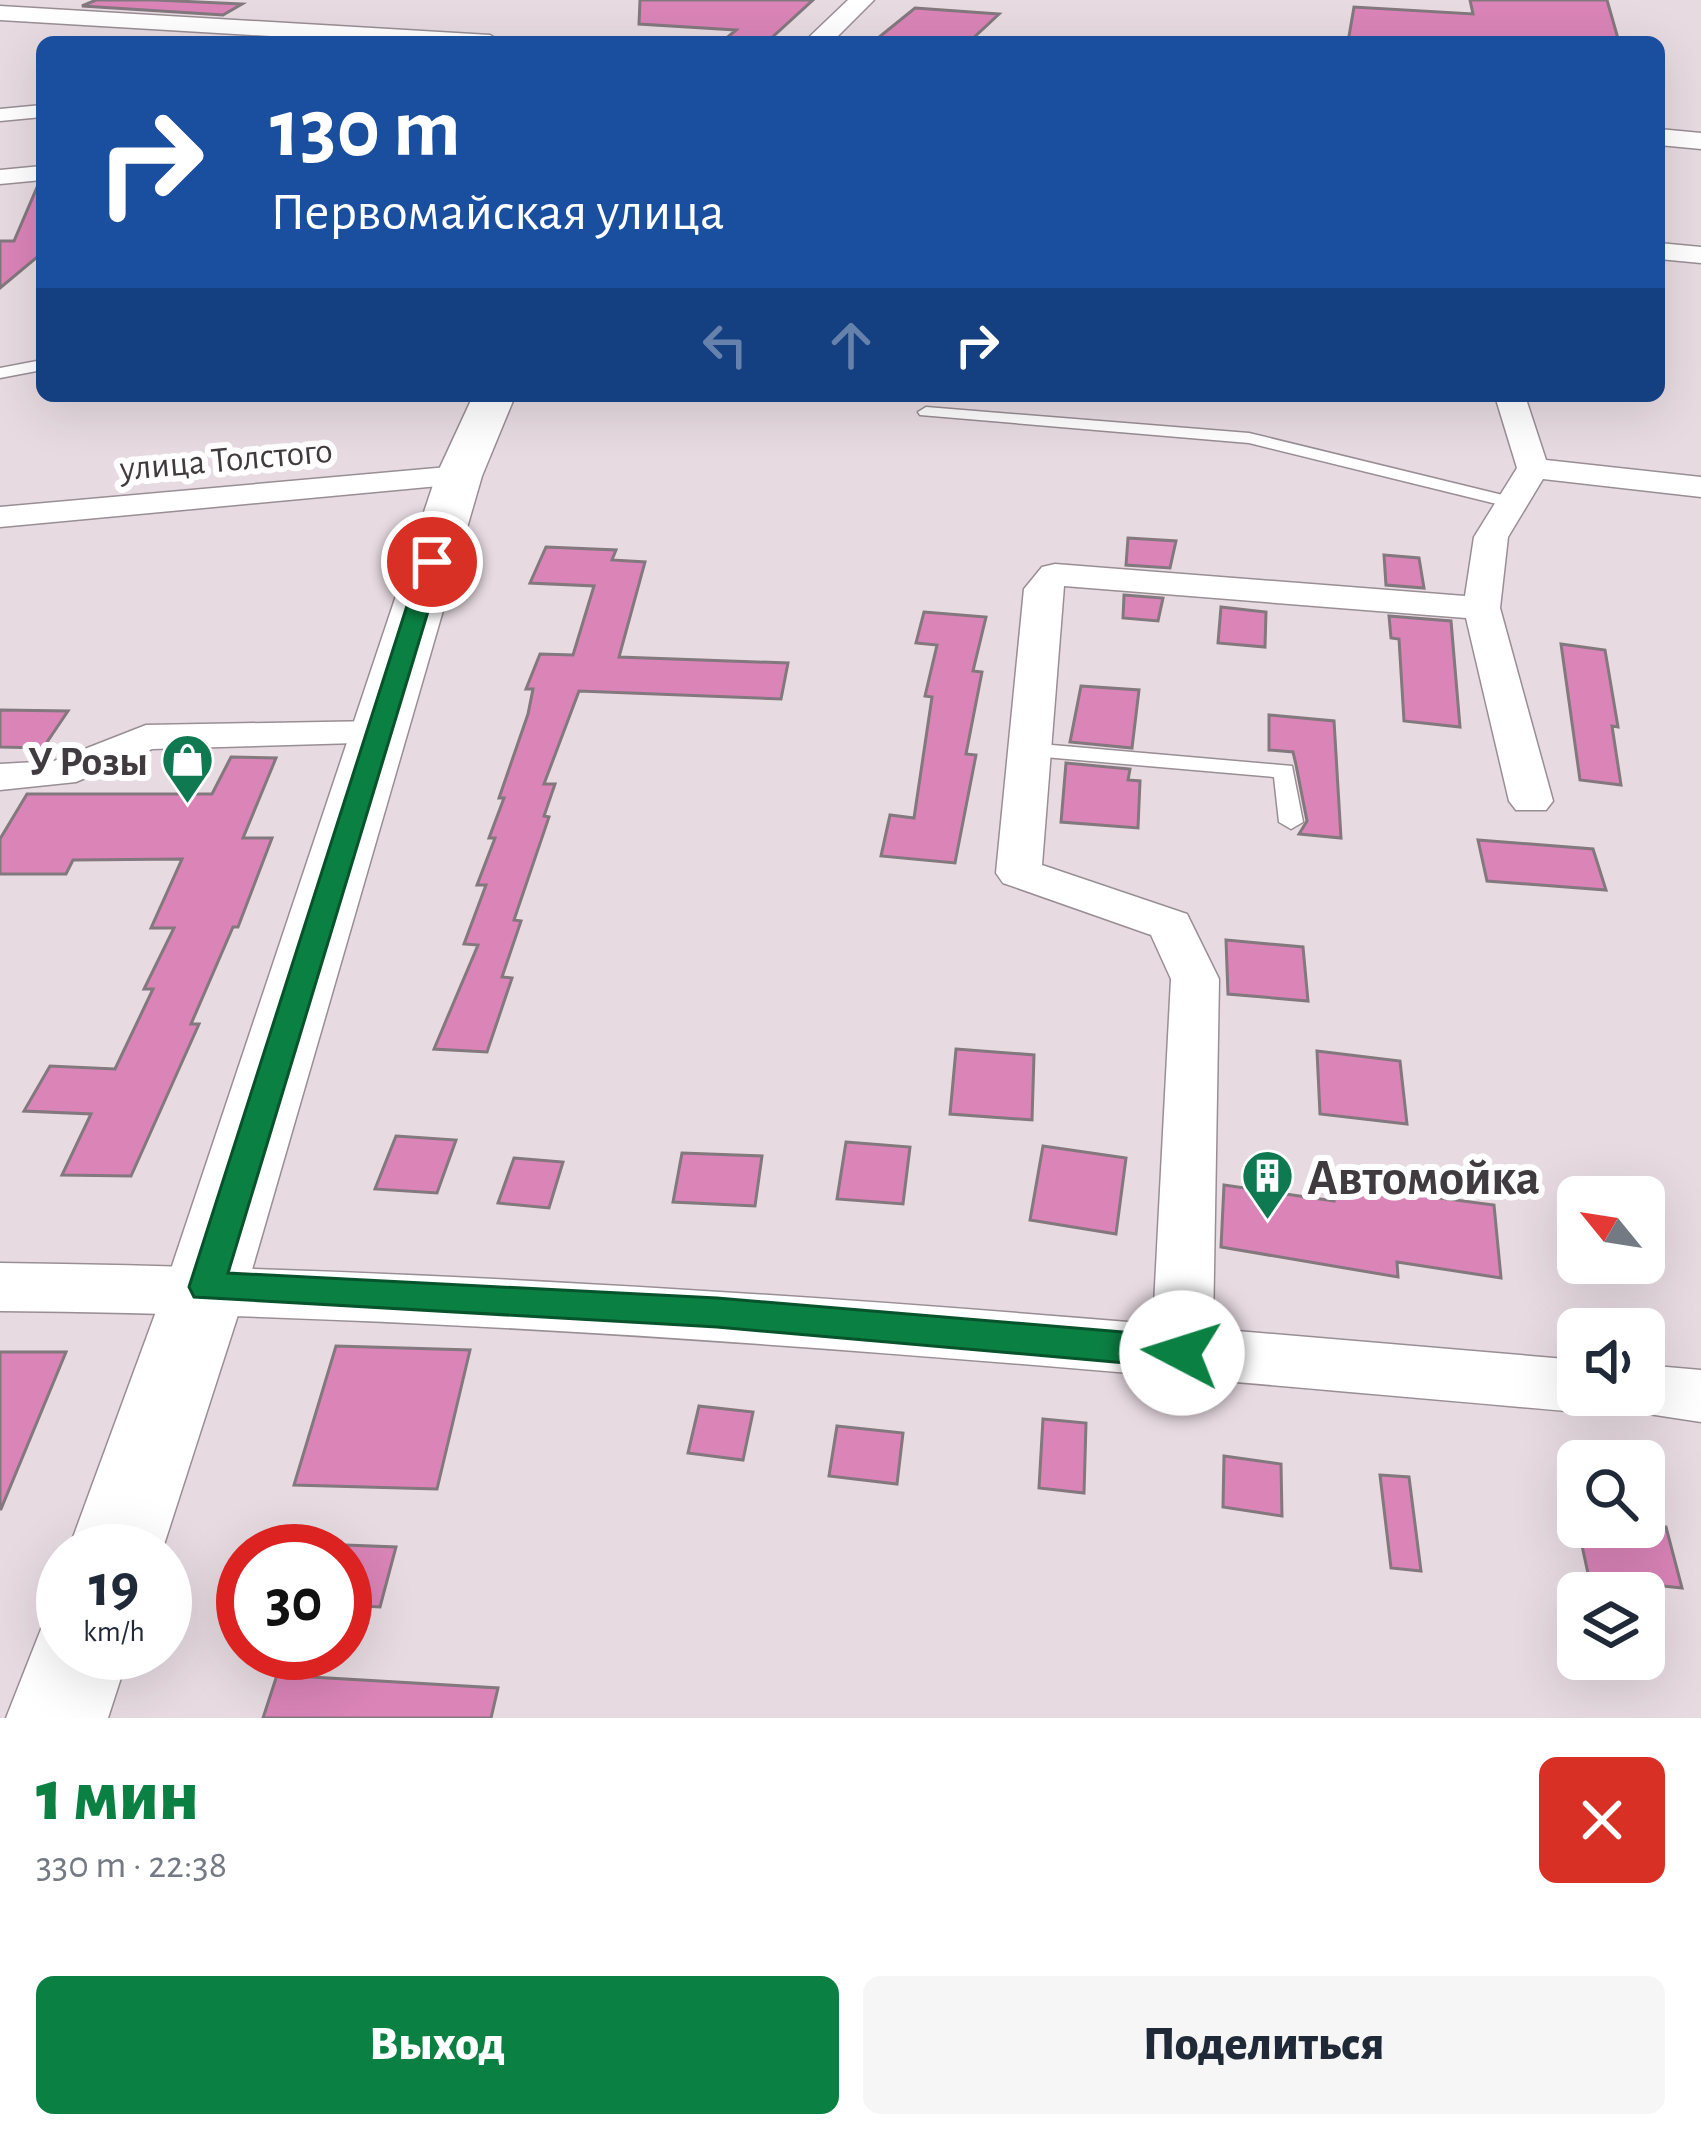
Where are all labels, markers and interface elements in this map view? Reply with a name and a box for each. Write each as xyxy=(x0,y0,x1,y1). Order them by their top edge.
icon: right xyxy=(72,84,228,240)
text: 130 m xyxy=(270,88,461,172)
text: Первомайская улица xyxy=(270,186,725,240)
icon: left xyxy=(692,312,758,378)
icon: ahead xyxy=(818,312,884,378)
icon: right xyxy=(944,312,1010,378)
street label: улица Толстого xyxy=(117,433,334,487)
pin xyxy=(381,511,483,613)
icon: arrive xyxy=(399,529,465,595)
shop icon: У Розы xyxy=(159,732,215,806)
place label: У Розы xyxy=(28,741,148,783)
building icon: Автомойка xyxy=(1240,1148,1296,1222)
place label: Автомойка xyxy=(1307,1153,1540,1204)
north arrow xyxy=(1557,1176,1665,1284)
map controls xyxy=(1557,1176,1665,1680)
position arrow xyxy=(1119,1290,1245,1416)
button: sound xyxy=(1557,1308,1665,1416)
button: search xyxy=(1557,1440,1665,1548)
speed limit sign: 30 xyxy=(216,1524,372,1680)
text: 19 xyxy=(89,1557,139,1617)
button: layers xyxy=(1557,1572,1665,1680)
text: km/h xyxy=(83,1617,145,1647)
button: close xyxy=(1539,1757,1665,1883)
text: 1 мин xyxy=(36,1761,199,1833)
text: 330 m · 22:38 xyxy=(36,1846,227,1885)
button: Выход xyxy=(36,1976,839,2114)
button: Поделиться xyxy=(863,1976,1665,2114)

